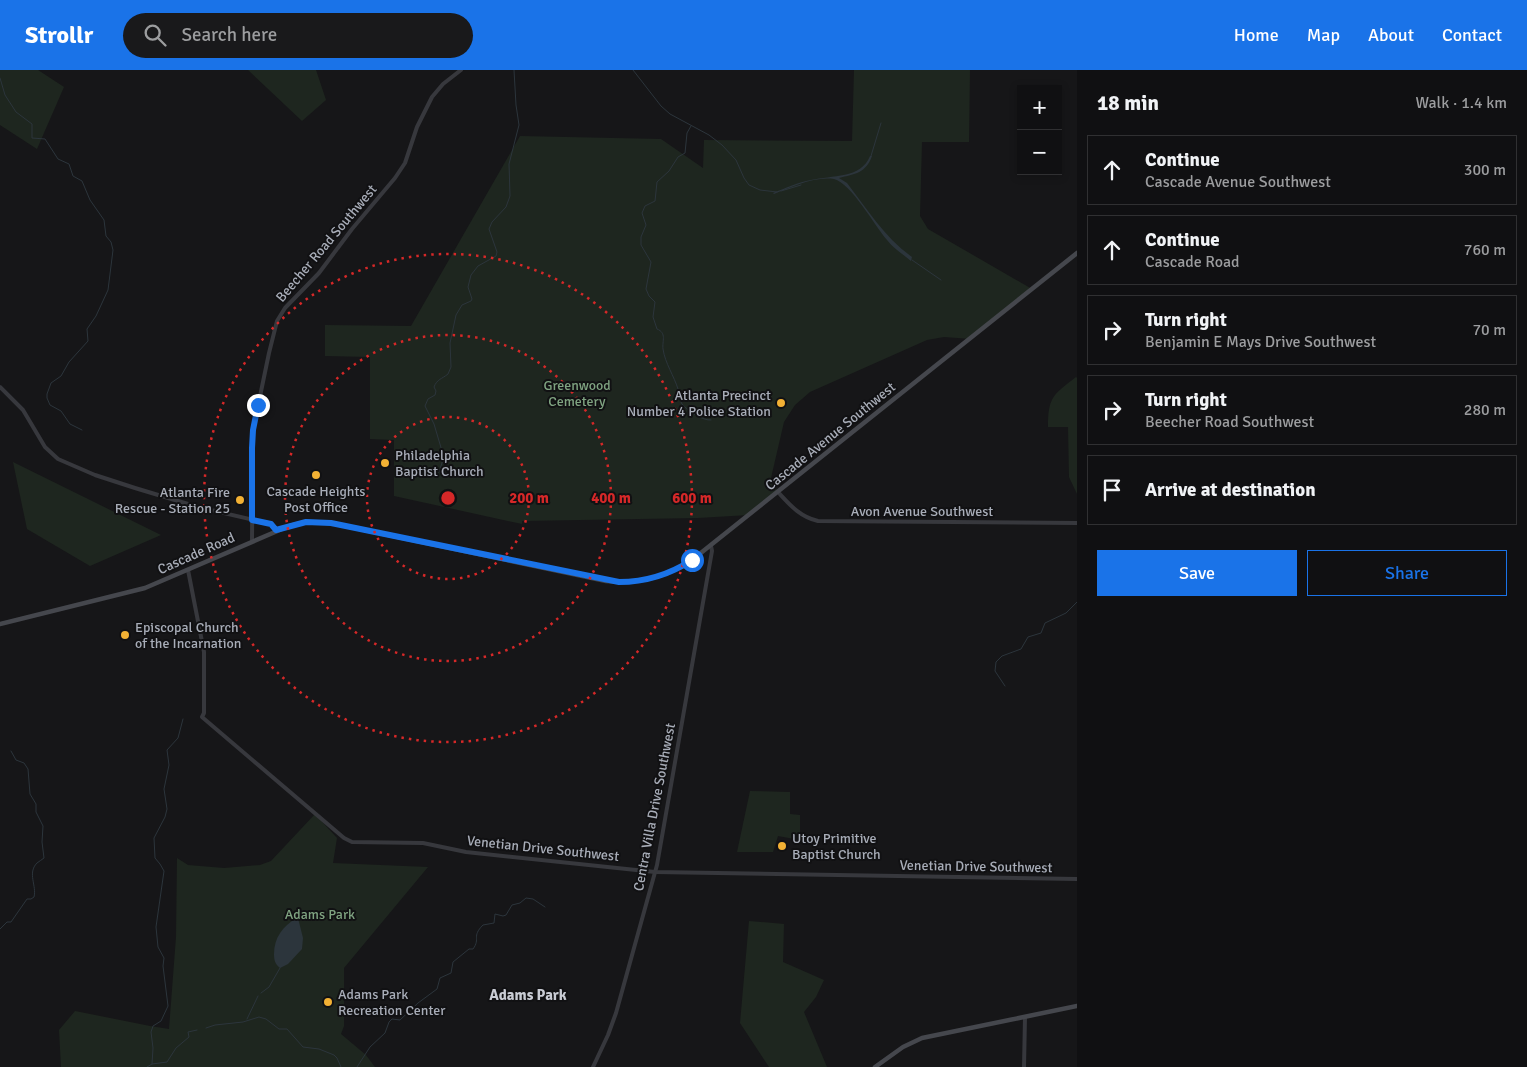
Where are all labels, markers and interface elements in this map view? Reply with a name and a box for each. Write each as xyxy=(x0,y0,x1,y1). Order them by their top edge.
search box xyxy=(123,13,473,58)
text: Strollr xyxy=(25,20,93,50)
icon: search xyxy=(141,21,169,49)
text: Search here xyxy=(181,23,277,47)
text: Home xyxy=(1234,24,1279,46)
text: Map xyxy=(1307,24,1340,46)
text: About xyxy=(1368,24,1414,46)
text: Contact xyxy=(1442,24,1502,46)
map controls xyxy=(1017,85,1062,175)
button: + xyxy=(1017,85,1062,130)
text: 18 min xyxy=(1097,90,1159,116)
text: Walk · 1.4 km xyxy=(1415,93,1507,113)
button: − xyxy=(1017,130,1062,175)
text: Continue xyxy=(1145,148,1220,172)
icon: ahead xyxy=(1098,156,1126,184)
text: 300 m xyxy=(1464,160,1506,180)
text: Cascade Avenue Southwest xyxy=(1145,172,1331,192)
street label: Beecher Road Southwest xyxy=(272,181,381,305)
text: Continue xyxy=(1145,228,1220,252)
icon: ahead xyxy=(1098,236,1126,264)
text: 760 m xyxy=(1464,240,1506,260)
text: Cascade Road xyxy=(1145,252,1240,272)
text: Turn right xyxy=(1145,308,1227,332)
icon: right xyxy=(1098,316,1126,344)
text: 70 m xyxy=(1472,320,1506,340)
text: Benjamin E Mays Drive Southwest xyxy=(1145,332,1376,352)
park label: Greenwood Cemetery xyxy=(543,377,611,410)
street label: Cascade Avenue Southwest xyxy=(762,379,899,494)
place label: Atlanta Precinct Number 4 Police Station xyxy=(627,387,771,420)
text: Turn right xyxy=(1145,388,1227,412)
route end xyxy=(247,394,270,417)
icon: right xyxy=(1098,396,1126,424)
marker: Atlanta Precinct Number 4 Police Station xyxy=(775,397,787,409)
text: 280 m xyxy=(1464,400,1506,420)
text: Beecher Road Southwest xyxy=(1145,412,1314,432)
place label: Philadelphia Baptist Church xyxy=(395,447,484,480)
marker: Philadelphia Baptist Church xyxy=(379,457,391,469)
marker: Cascade Heights Post Office xyxy=(310,469,322,481)
icon: arrive xyxy=(1098,476,1126,504)
text: Arrive at destination xyxy=(1145,478,1316,502)
place label: Cascade Heights Post Office xyxy=(266,483,366,516)
place label: Atlanta Fire Rescue - Station 25 xyxy=(115,484,230,517)
centre of rings xyxy=(439,489,457,507)
text: 200 m xyxy=(509,489,549,507)
text: 400 m xyxy=(591,489,631,507)
text: 600 m xyxy=(672,489,712,507)
marker: Atlanta Fire Rescue - Station 25 xyxy=(234,494,246,506)
street label: Avon Avenue Southwest xyxy=(851,503,993,520)
street label: Cascade Road xyxy=(155,529,237,578)
route start xyxy=(681,549,704,572)
button: Save xyxy=(1097,550,1297,596)
button: Share xyxy=(1307,550,1507,596)
place label: Episcopal Church of the Incarnation xyxy=(135,619,241,652)
marker: Episcopal Church of the Incarnation xyxy=(119,629,131,641)
street label: Centra Villa Drive Southwest xyxy=(630,722,679,892)
place label: Utoy Primitive Baptist Church xyxy=(792,830,881,863)
street label: Venetian Drive Southwest xyxy=(466,832,620,865)
marker: Utoy Primitive Baptist Church xyxy=(776,840,788,852)
street label: Venetian Drive Southwest xyxy=(899,857,1053,876)
park label: Adams Park xyxy=(285,906,355,923)
place label: Adams Park Recreation Center xyxy=(338,986,446,1019)
district label: Adams Park xyxy=(489,986,567,1004)
marker: Adams Park Recreation Center xyxy=(322,996,334,1008)

